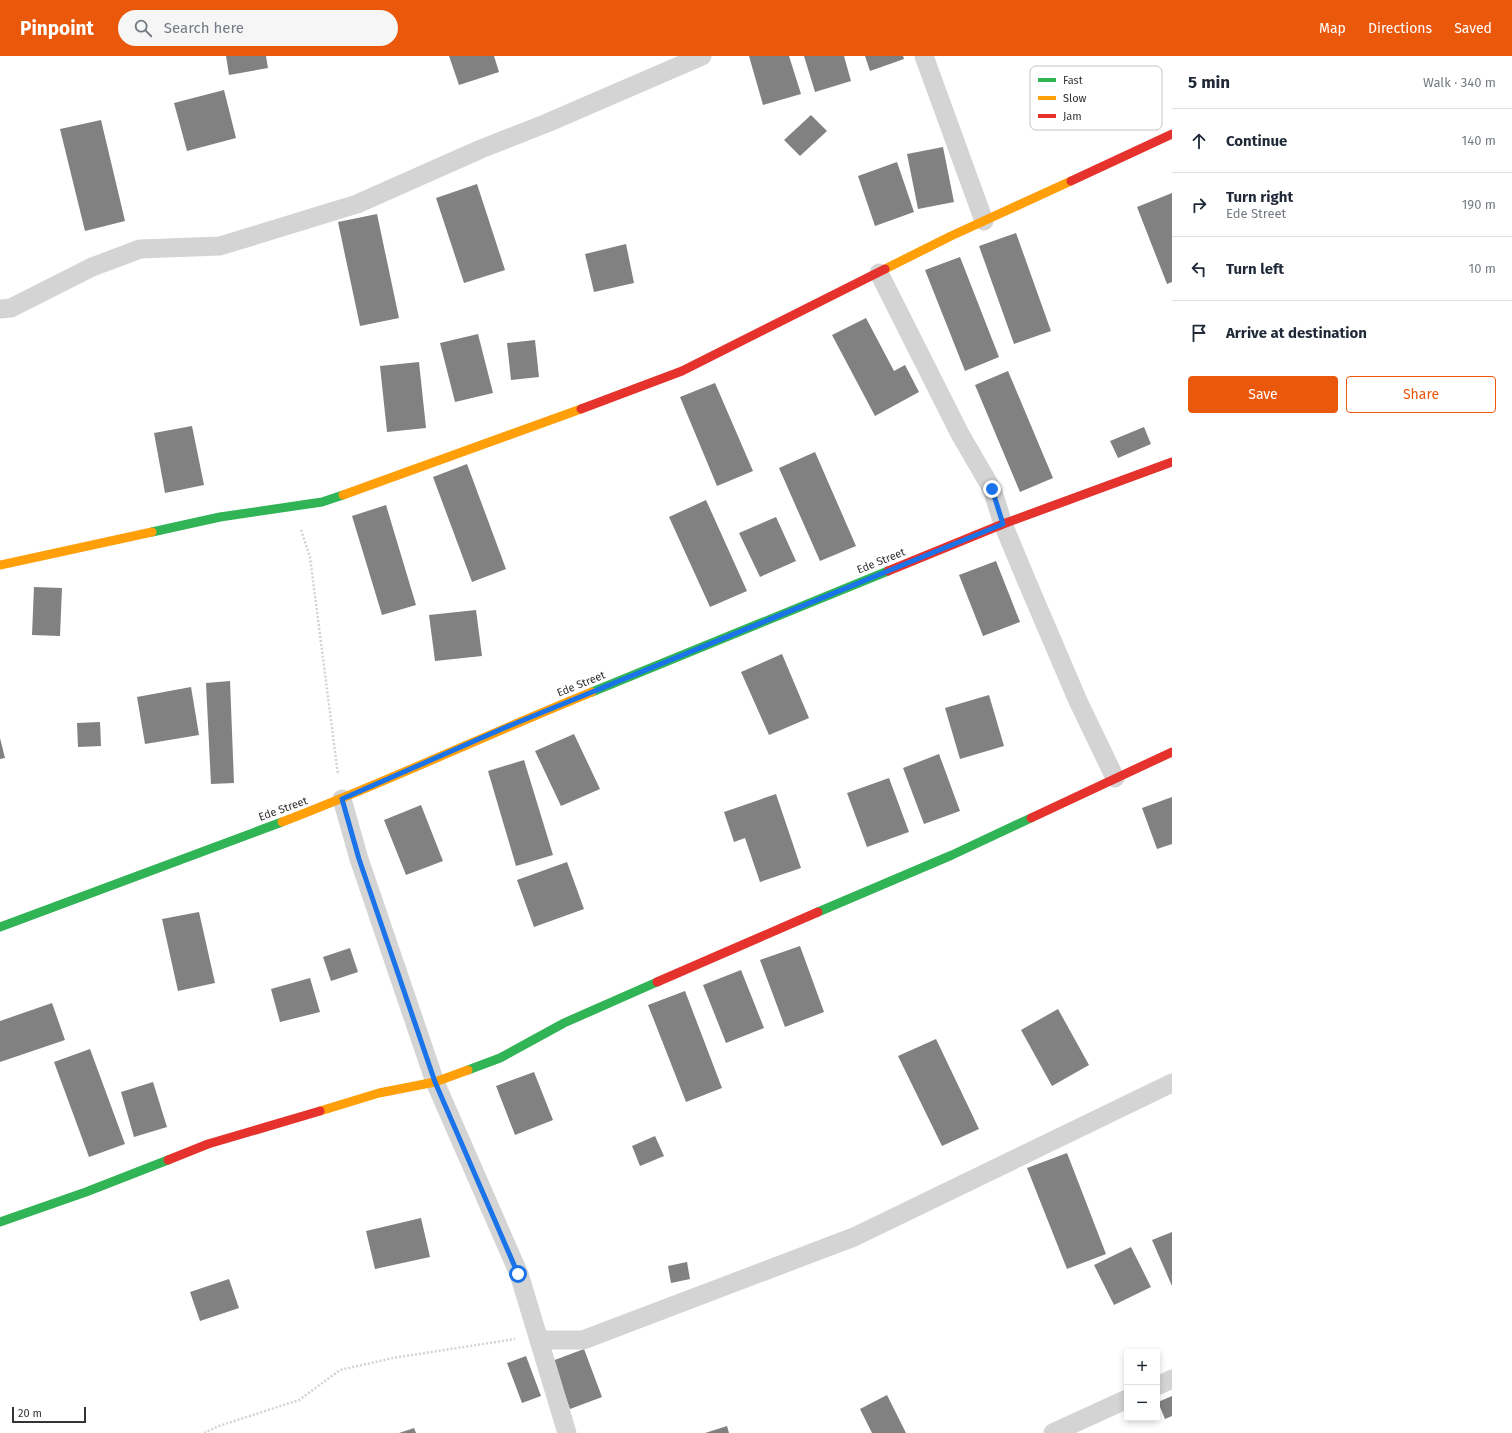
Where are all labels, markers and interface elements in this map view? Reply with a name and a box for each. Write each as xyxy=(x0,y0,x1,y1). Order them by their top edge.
search box xyxy=(118,10,398,46)
text: Pinpoint xyxy=(20,17,94,40)
icon: search xyxy=(132,17,154,39)
text: Search here xyxy=(164,19,244,37)
text: Map xyxy=(1319,20,1346,37)
text: Directions xyxy=(1368,20,1432,37)
text: Saved xyxy=(1454,20,1492,37)
legend xyxy=(1030,66,1162,130)
text: 5 min xyxy=(1188,72,1230,93)
text: Fast xyxy=(1063,74,1083,87)
text: Walk · 340 m xyxy=(1423,75,1496,90)
text: Slow xyxy=(1063,92,1087,105)
text: Jam xyxy=(1063,110,1082,123)
icon: ahead xyxy=(1188,130,1210,152)
text: Continue xyxy=(1226,132,1287,150)
text: 140 m xyxy=(1462,133,1496,148)
text: Turn right xyxy=(1226,188,1293,206)
icon: right xyxy=(1188,194,1210,216)
text: 190 m xyxy=(1462,197,1496,212)
text: Ede Street xyxy=(1226,206,1286,221)
icon: left xyxy=(1188,258,1210,280)
text: Turn left xyxy=(1226,260,1284,278)
text: 10 m xyxy=(1469,261,1496,276)
icon: arrive xyxy=(1188,322,1210,344)
text: Arrive at destination xyxy=(1226,324,1367,342)
button: Save xyxy=(1188,376,1338,413)
button: Share xyxy=(1346,376,1496,413)
route end xyxy=(983,480,1001,498)
street label: Ede Street xyxy=(855,545,907,577)
street label: Ede Street xyxy=(555,668,607,700)
street label: Ede Street xyxy=(257,794,309,824)
route start xyxy=(509,1265,527,1283)
map controls xyxy=(1124,1349,1160,1421)
button: + xyxy=(1124,1349,1160,1385)
button: − xyxy=(1124,1385,1160,1421)
scale bar xyxy=(12,1405,86,1424)
text: 20 m xyxy=(18,1407,42,1420)

